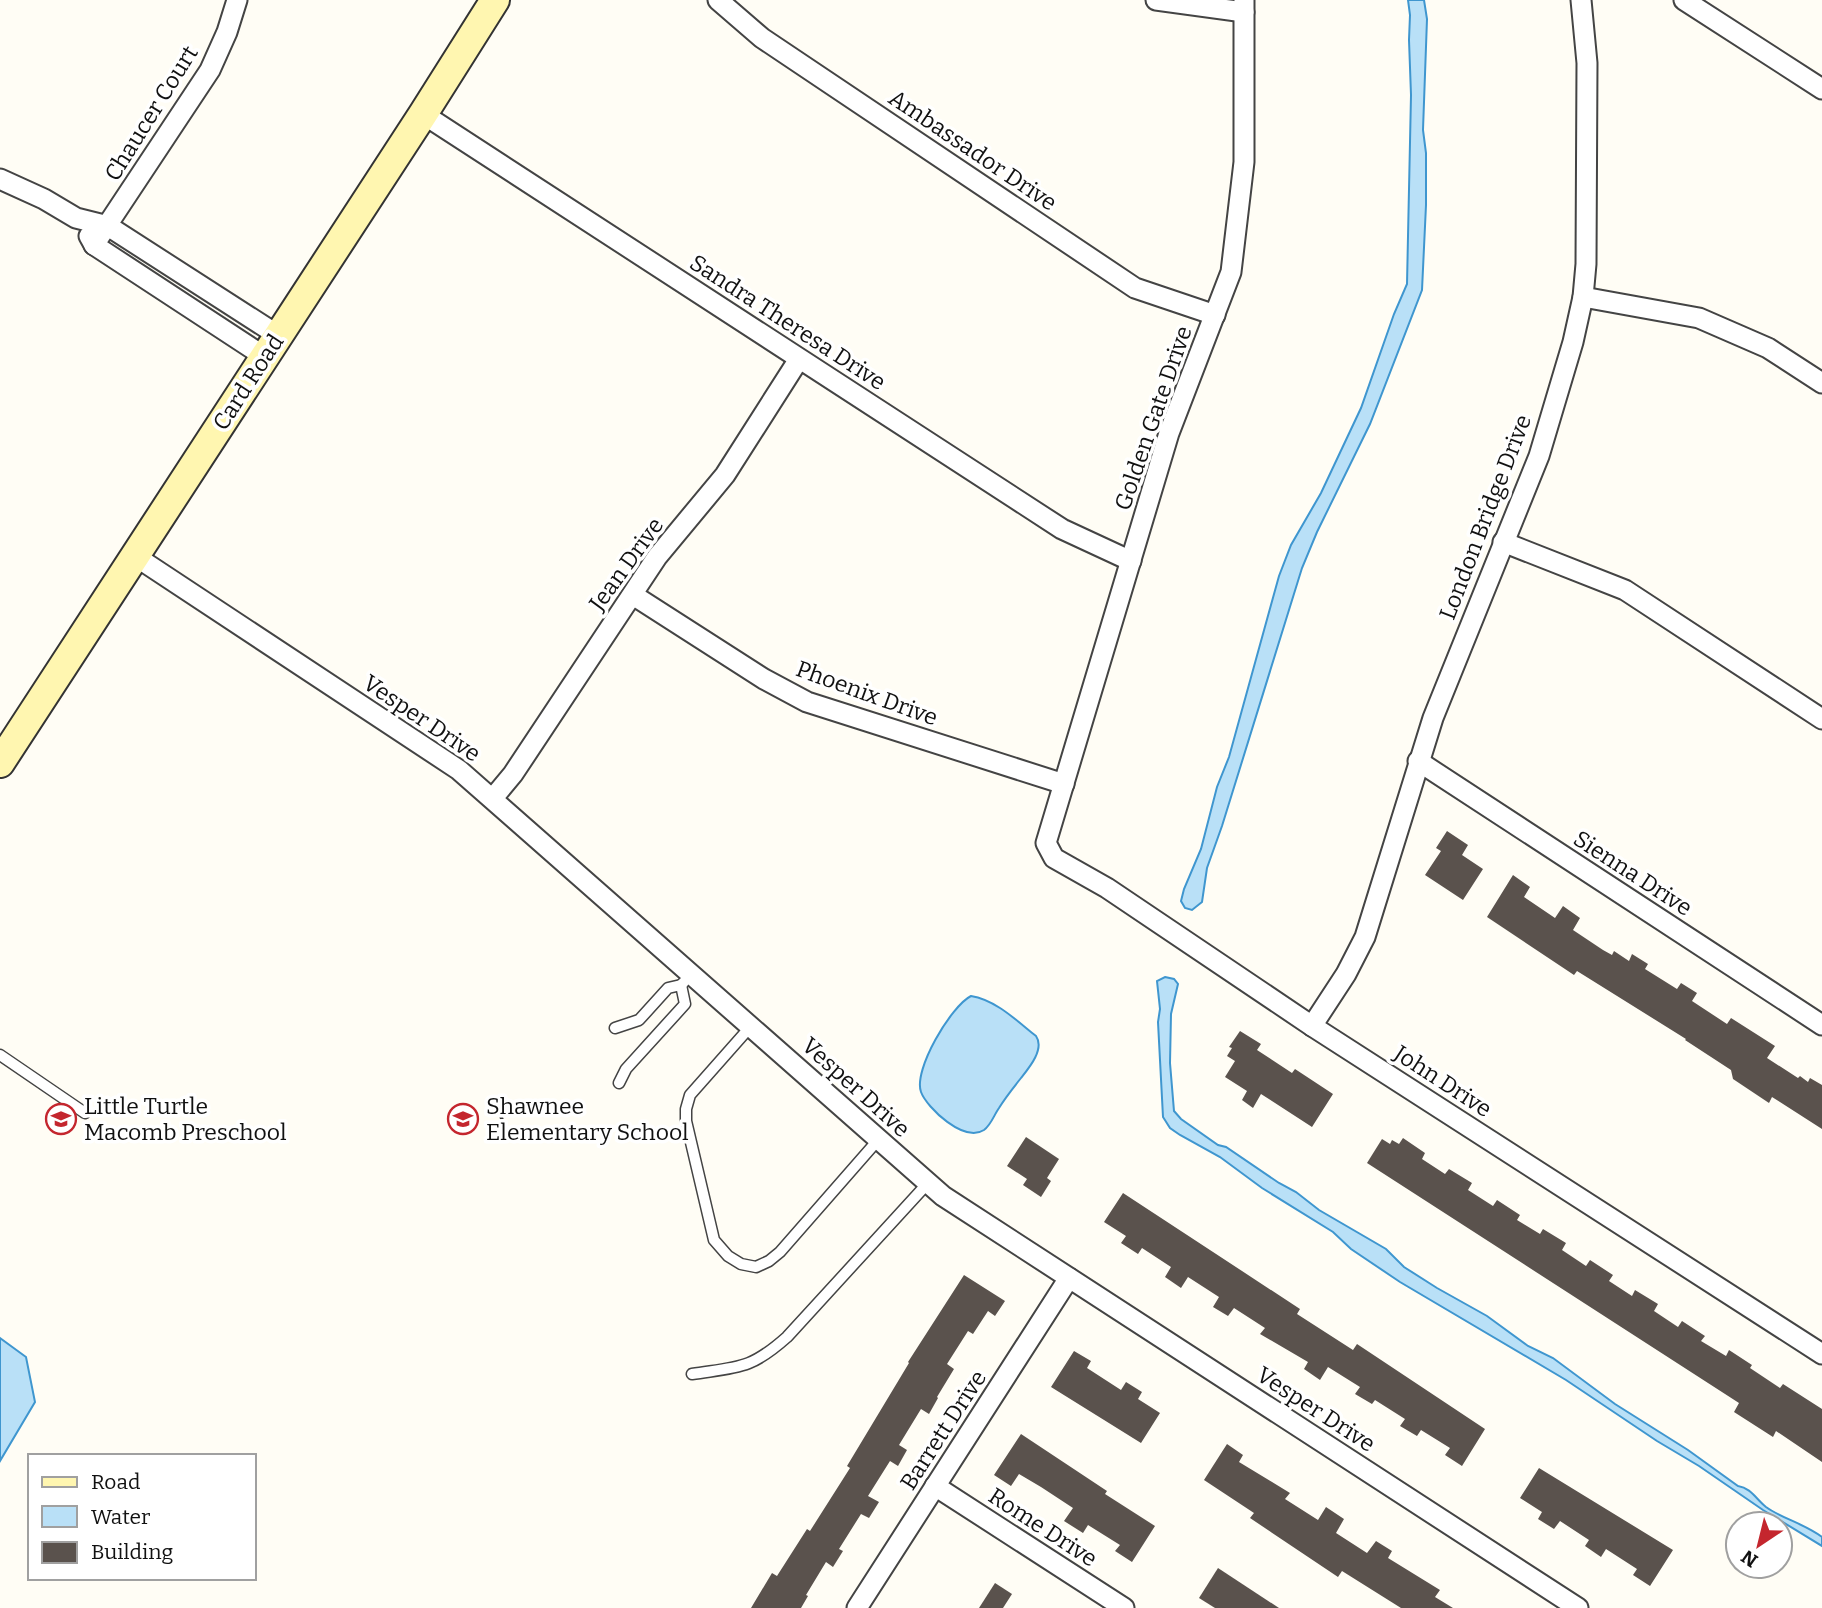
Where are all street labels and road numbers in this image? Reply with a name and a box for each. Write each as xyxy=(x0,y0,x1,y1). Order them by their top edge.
street label: Chaucer Court xyxy=(98,40,204,186)
street label: Ambassador Drive xyxy=(884,83,1062,217)
street label: Sandra Theresa Drive xyxy=(685,248,891,396)
street label: Golden Gate Drive xyxy=(1108,322,1198,514)
street label: Card Road xyxy=(207,328,290,435)
street label: London Bridge Drive xyxy=(1433,411,1537,623)
street label: Jean Drive xyxy=(582,512,669,617)
street label: Phoenix Drive xyxy=(792,654,942,732)
street label: Vesper Drive xyxy=(358,668,486,768)
street label: Sienna Drive xyxy=(1569,824,1697,922)
street label: Vesper Drive xyxy=(796,1031,916,1143)
street label: John Drive xyxy=(1388,1039,1497,1123)
street label: Vesper Drive xyxy=(1252,1360,1380,1458)
street label: Barrett Drive xyxy=(894,1365,992,1495)
street label: Rome Drive xyxy=(984,1482,1102,1572)

